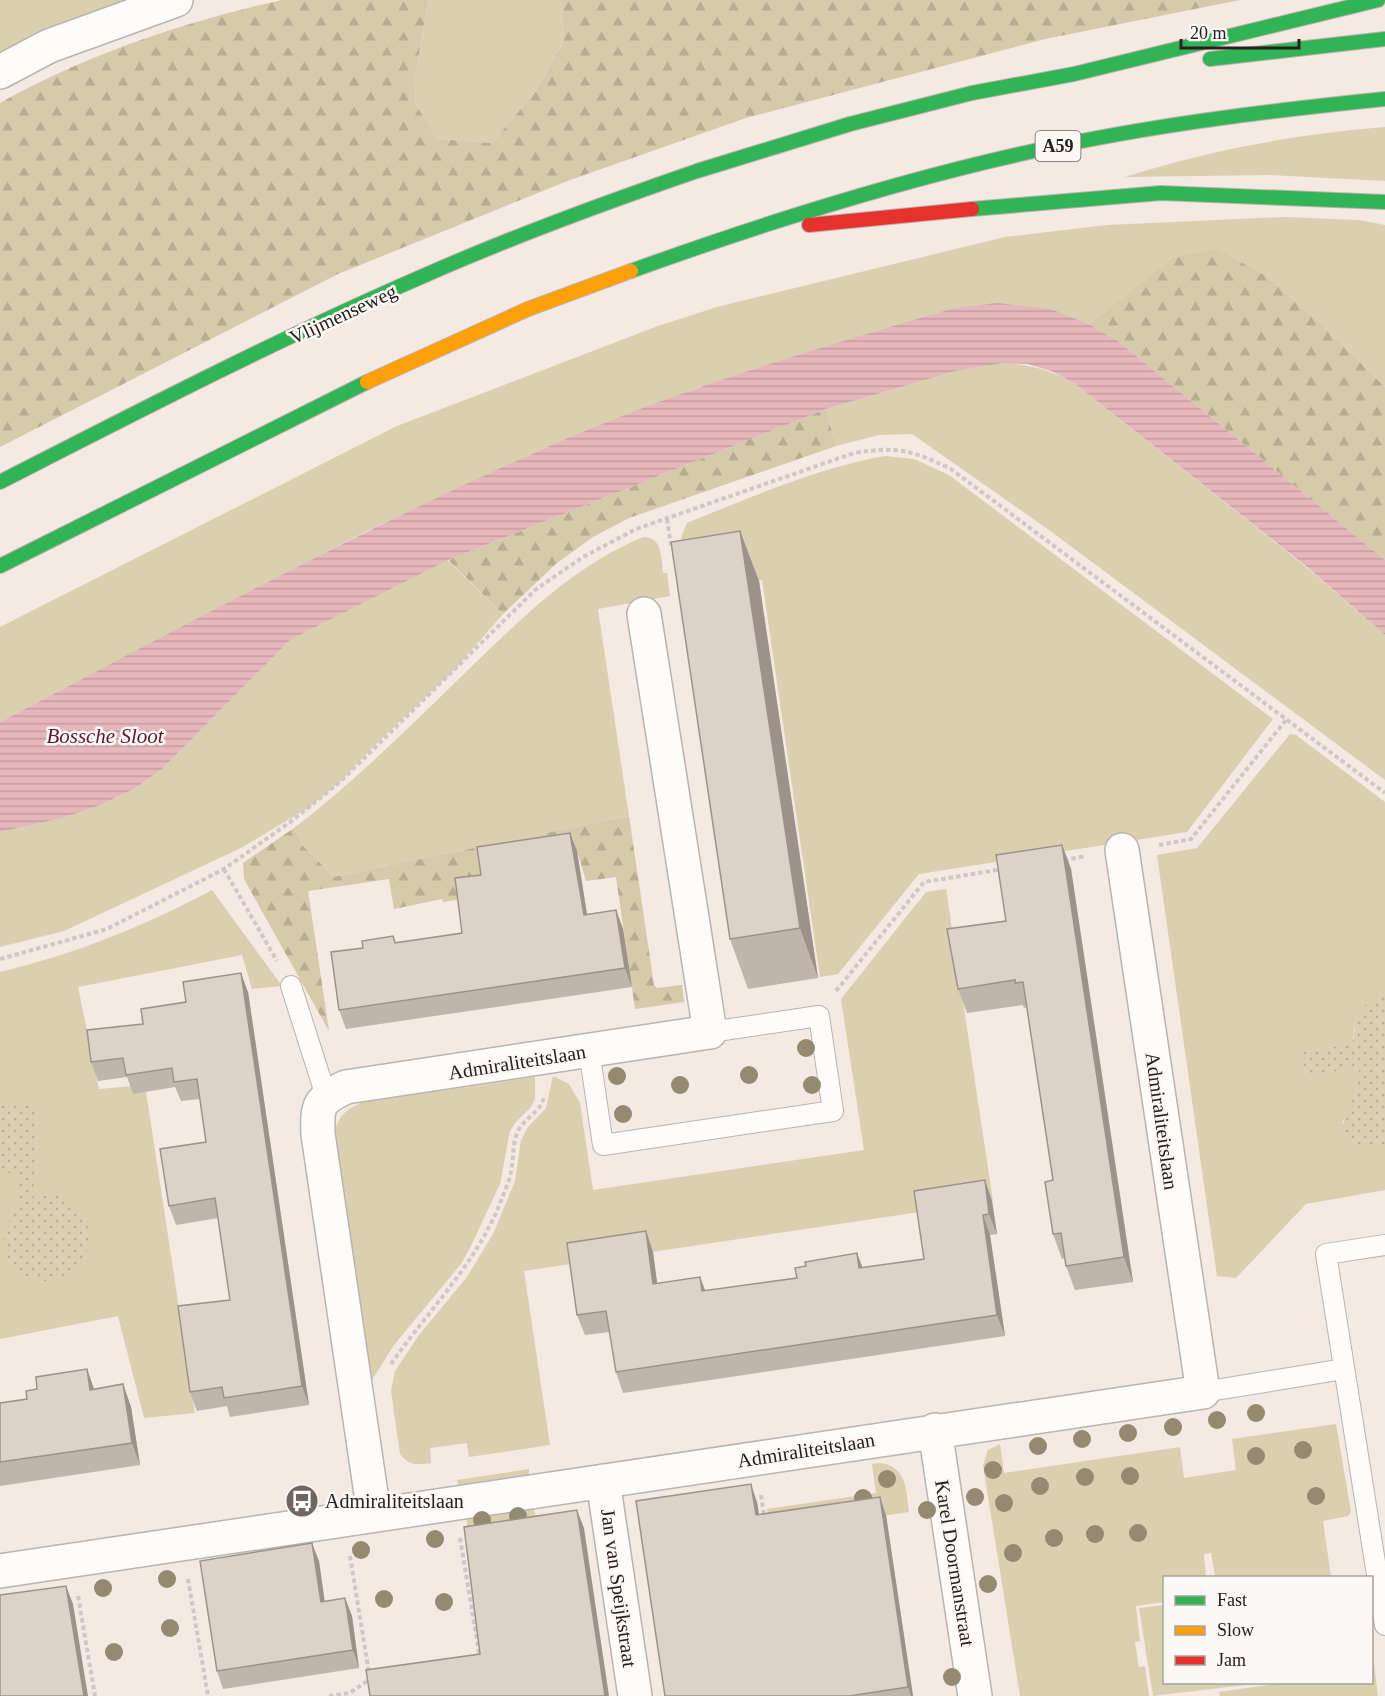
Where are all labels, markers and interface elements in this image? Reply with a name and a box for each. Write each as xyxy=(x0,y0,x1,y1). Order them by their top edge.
scale bar xyxy=(1181,12,1300,50)
text: 20 m xyxy=(1190,23,1227,43)
road number: A59 xyxy=(1036,131,1080,161)
street label: Vlijmenseweg xyxy=(286,280,400,349)
water label: Bossche Sloot xyxy=(46,724,165,748)
street label: Admiraliteitslaan xyxy=(447,1040,587,1084)
street label: Admiraliteitslaan xyxy=(1141,1051,1183,1191)
street label: Admiraliteitslaan xyxy=(736,1428,876,1472)
street label: Karel Doormanstraat xyxy=(931,1478,979,1648)
bus stop icon: Admiraliteitslaan xyxy=(284,1483,320,1519)
place label: Admiraliteitslaan xyxy=(325,1490,464,1512)
street label: Jan van Speijkstraat xyxy=(596,1507,641,1669)
legend xyxy=(1163,1576,1373,1684)
text: Fast xyxy=(1217,1590,1247,1610)
text: Slow xyxy=(1217,1620,1254,1640)
text: Jam xyxy=(1217,1650,1246,1670)

